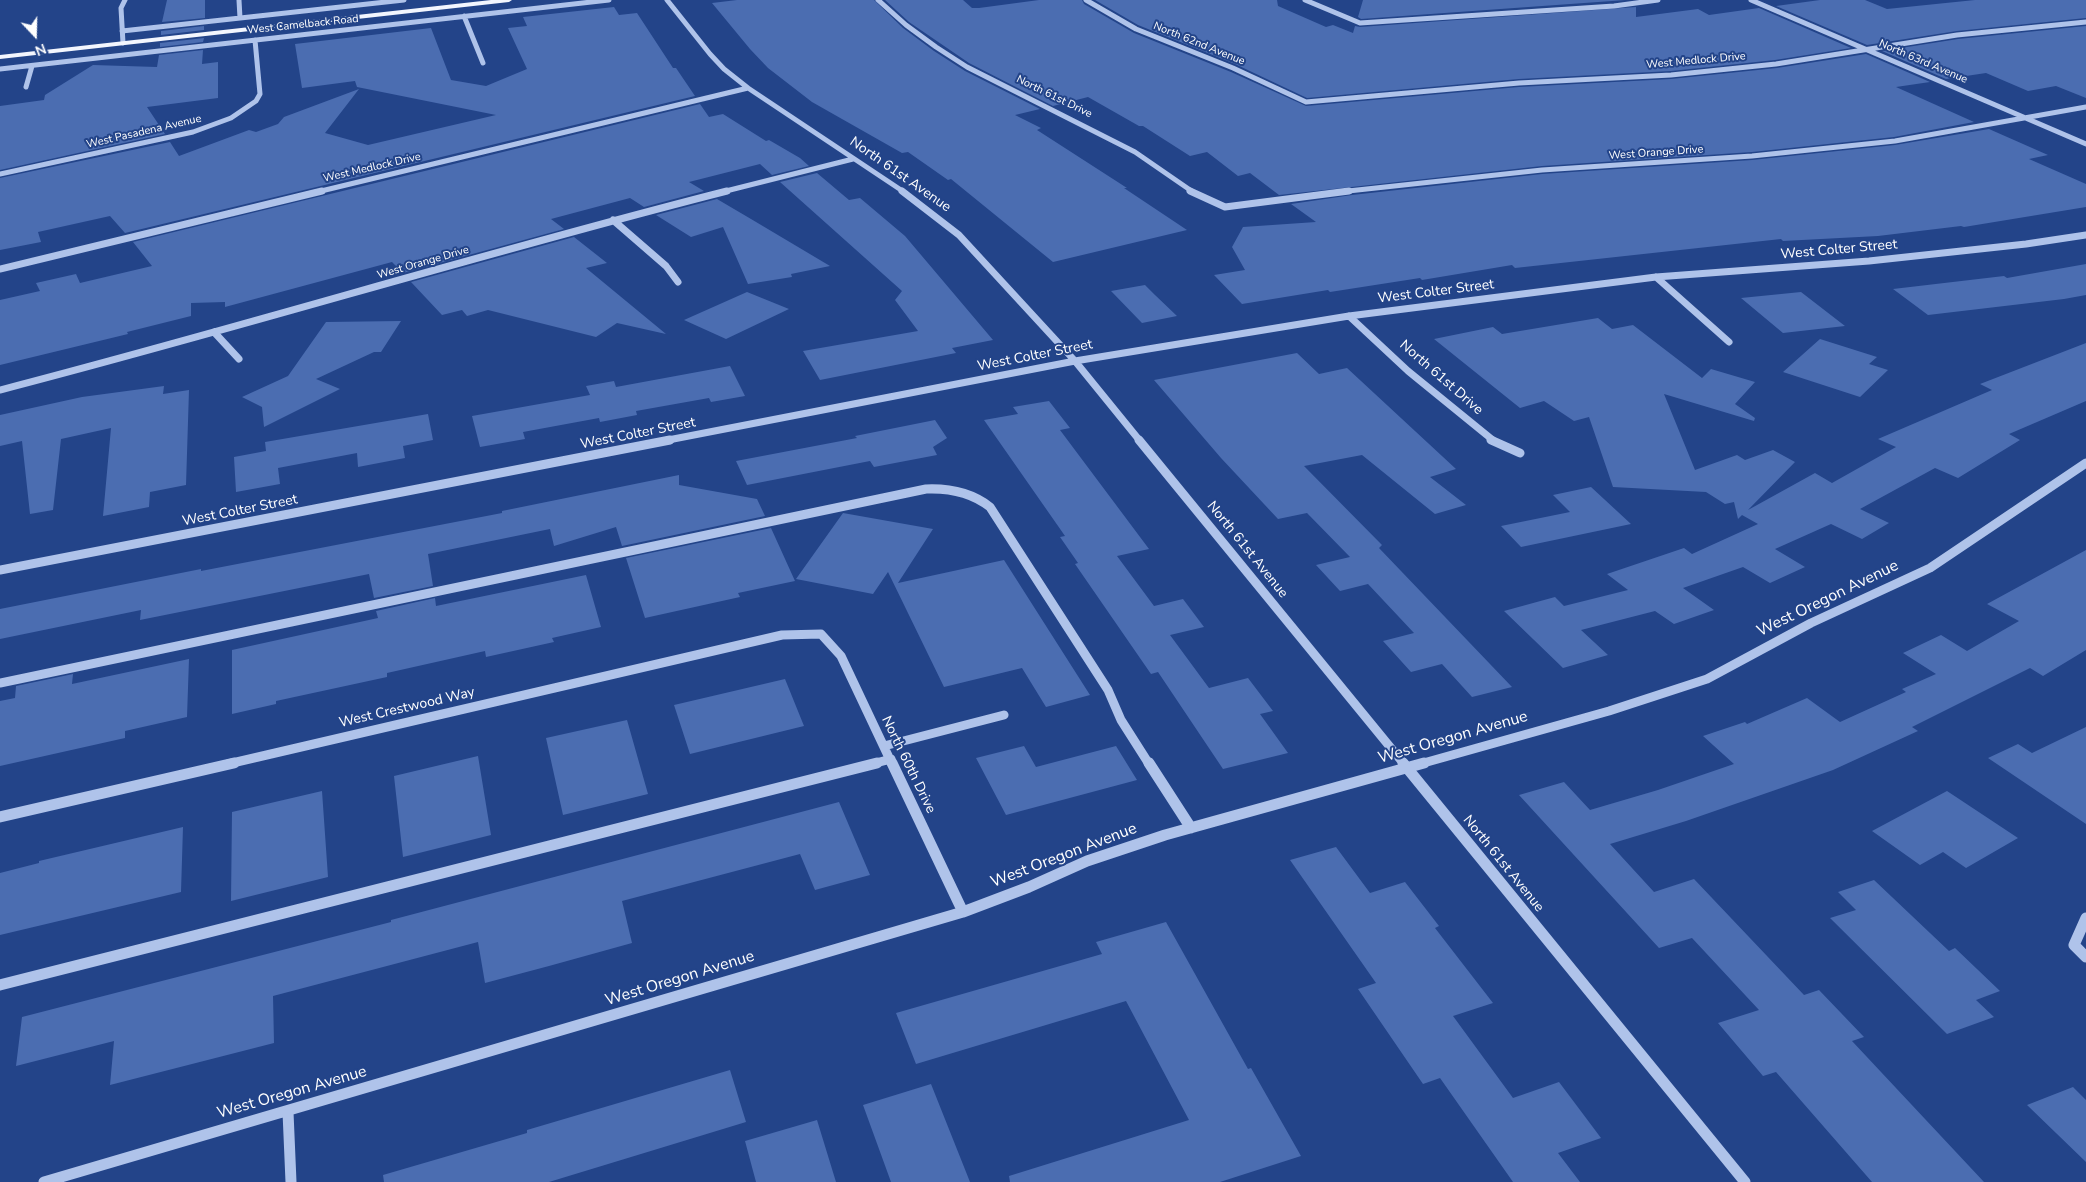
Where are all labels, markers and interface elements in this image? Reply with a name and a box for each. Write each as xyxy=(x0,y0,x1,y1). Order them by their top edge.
north arrow xyxy=(10,10,60,60)
street label: West Camelback Road xyxy=(247,13,359,37)
street label: North 62nd Avenue xyxy=(1151,20,1247,68)
street label: North 63rd Avenue xyxy=(1877,37,1969,87)
text: N xyxy=(32,39,49,60)
street label: West Medlock Drive xyxy=(1646,50,1746,72)
street label: North 61st Drive xyxy=(1014,73,1094,121)
street label: West Pasadena Avenue xyxy=(85,112,203,152)
street label: North 61st Avenue xyxy=(846,134,954,216)
street label: West Orange Drive xyxy=(1608,143,1704,163)
street label: West Medlock Drive xyxy=(322,150,422,186)
street label: West Colter Street xyxy=(1780,237,1898,263)
street label: West Orange Drive xyxy=(376,244,470,282)
street label: West Colter Street xyxy=(1377,277,1495,307)
street label: West Colter Street xyxy=(976,337,1094,375)
street label: North 61st Drive xyxy=(1396,337,1486,419)
street label: West Colter Street xyxy=(579,415,697,453)
street label: West Colter Street xyxy=(181,492,299,530)
street label: North 61st Avenue xyxy=(1203,498,1291,602)
street label: West Oregon Avenue xyxy=(1754,556,1902,642)
street label: West Crestwood Way xyxy=(337,684,477,732)
street label: West Oregon Avenue xyxy=(1376,707,1530,769)
street label: North 60th Drive xyxy=(877,713,939,817)
street label: North 61st Avenue xyxy=(1459,812,1547,916)
street label: West Oregon Avenue xyxy=(988,819,1140,893)
street label: West Oregon Avenue xyxy=(603,947,757,1011)
street label: West Oregon Avenue xyxy=(215,1062,369,1124)

